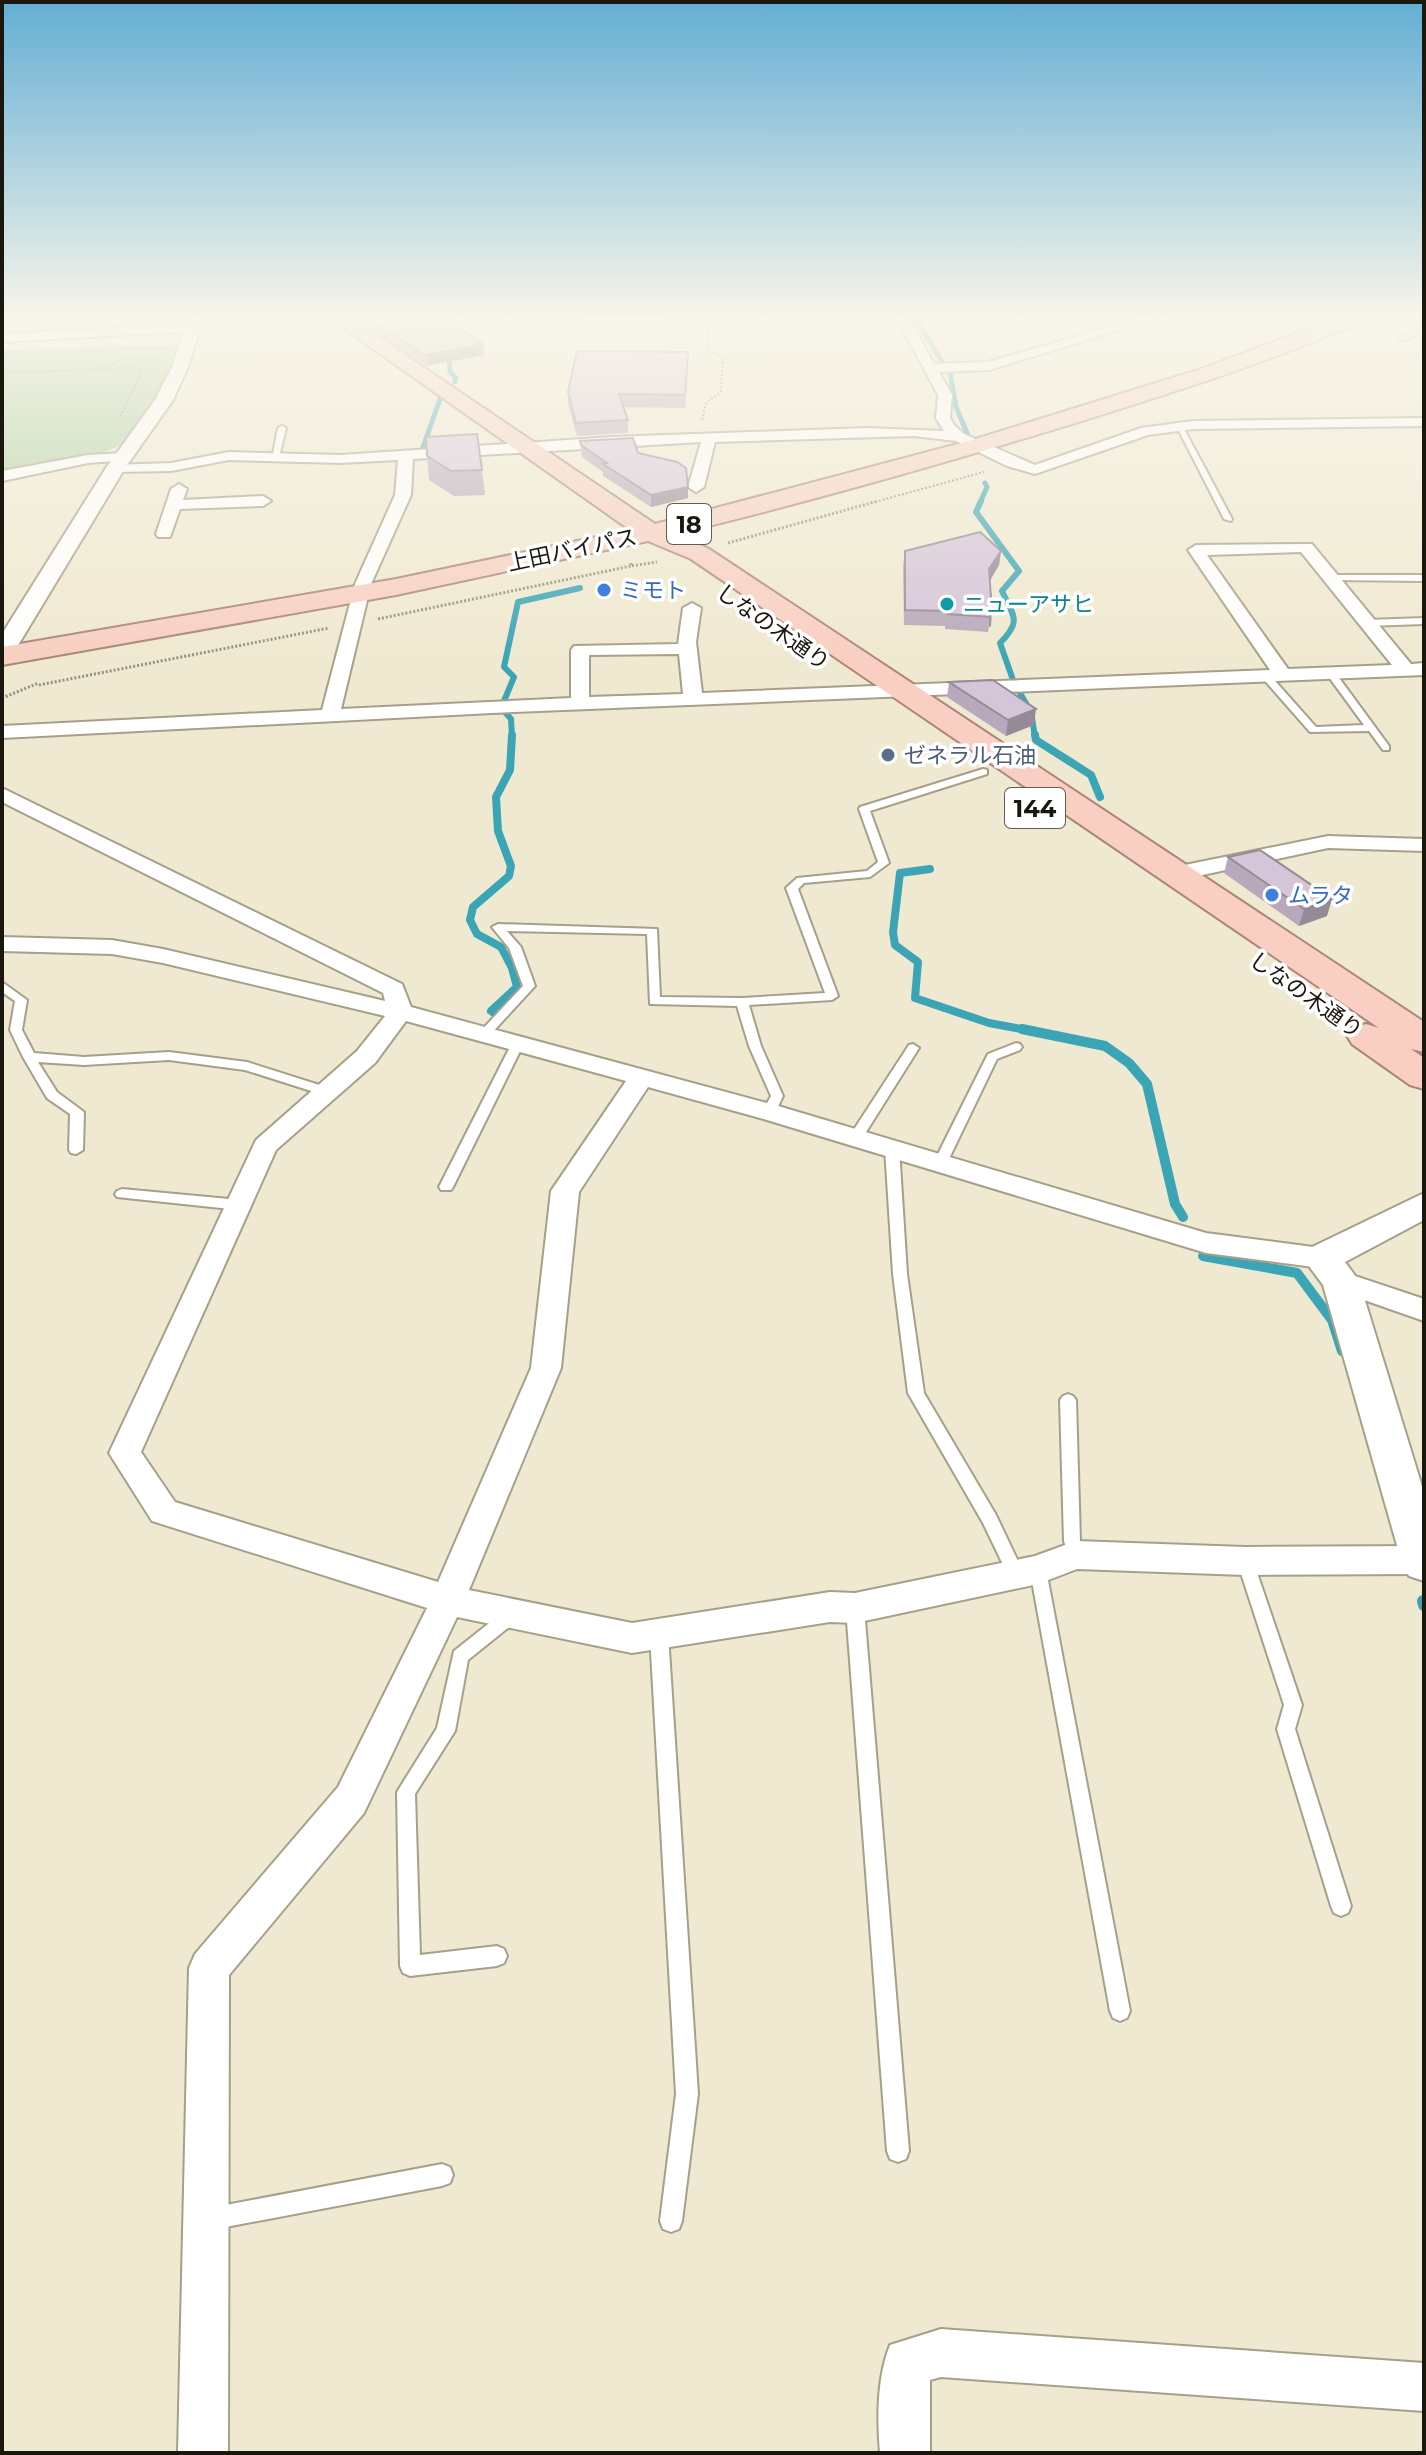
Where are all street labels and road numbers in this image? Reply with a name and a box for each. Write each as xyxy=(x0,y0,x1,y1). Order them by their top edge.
road number: 18 xyxy=(667,504,711,544)
street label: 上田バイパス xyxy=(505,523,639,577)
street label: しなの木通り xyxy=(711,578,835,676)
road number: 144 xyxy=(1005,788,1065,828)
street label: しなの木通り xyxy=(1244,946,1368,1044)

